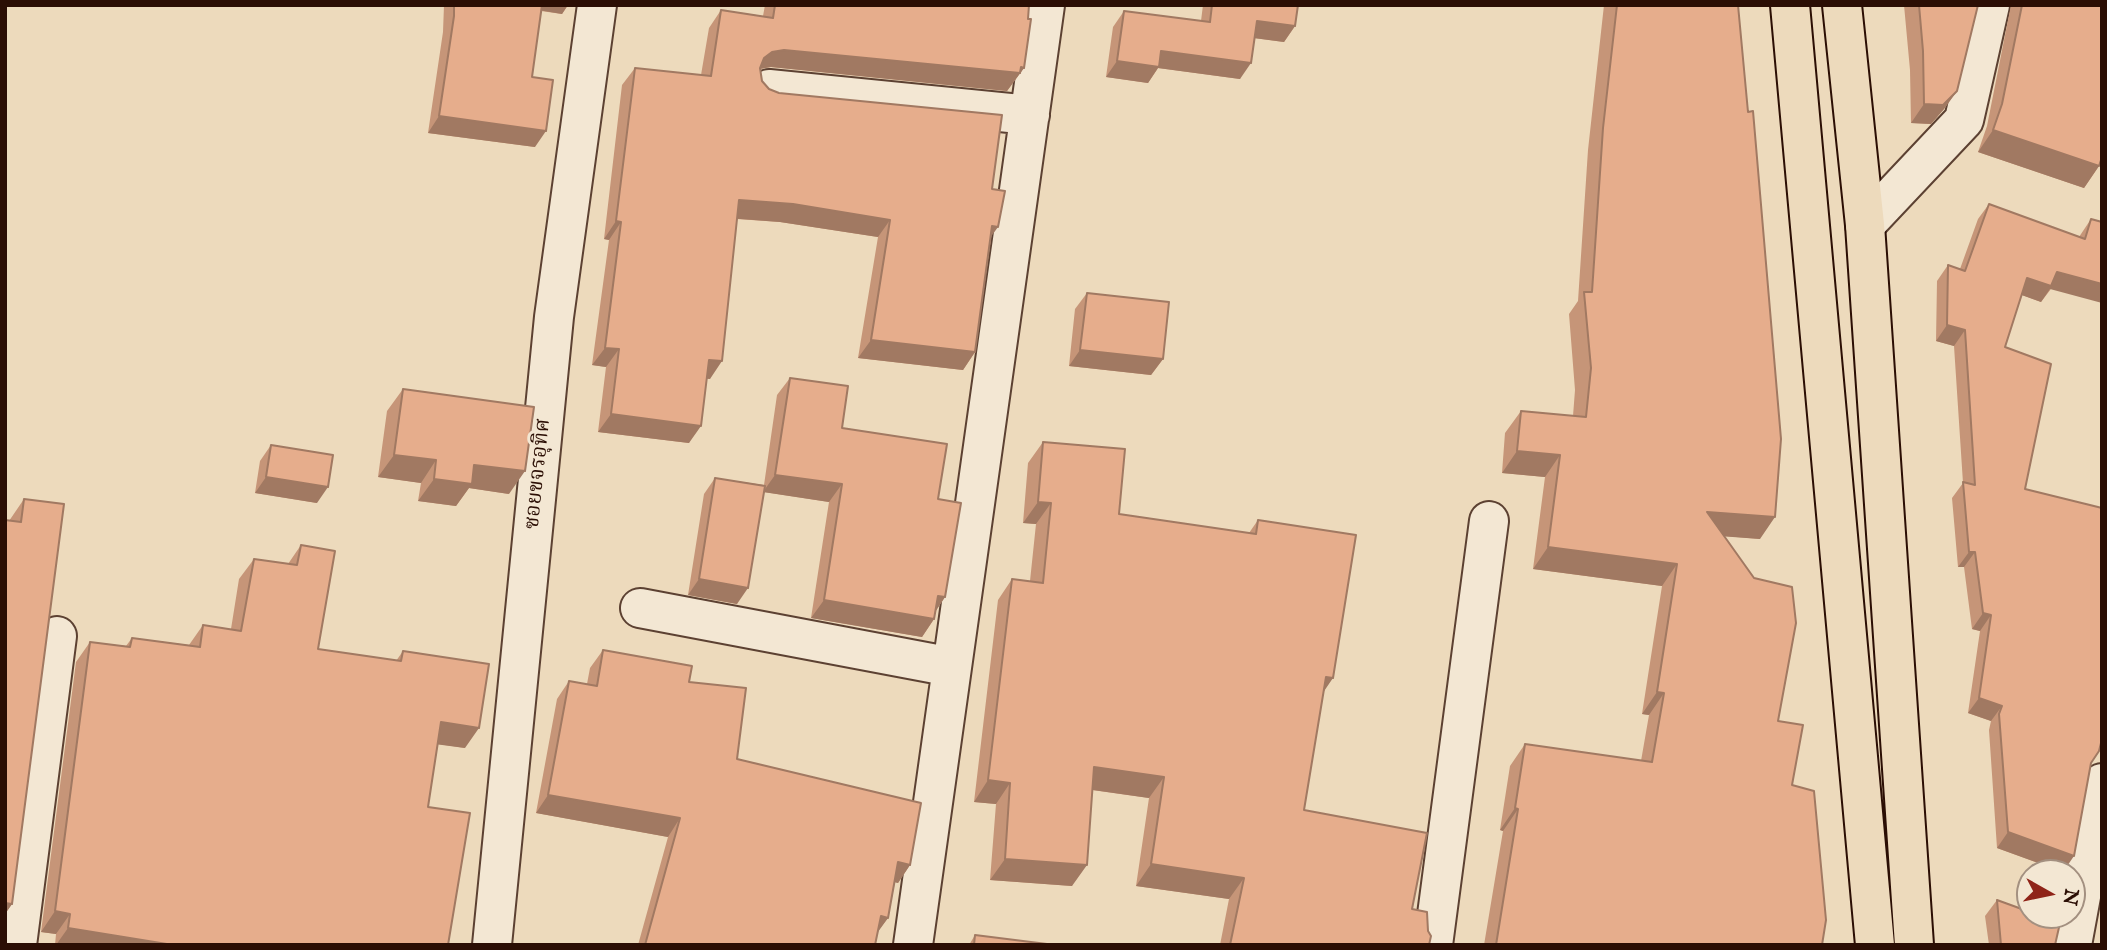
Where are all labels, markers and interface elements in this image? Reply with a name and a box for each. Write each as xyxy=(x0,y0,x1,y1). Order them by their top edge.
street label: ซอยขจรอุทิศ xyxy=(521,417,557,531)
north arrow xyxy=(2016,859,2086,929)
text: N xyxy=(2057,887,2083,907)

